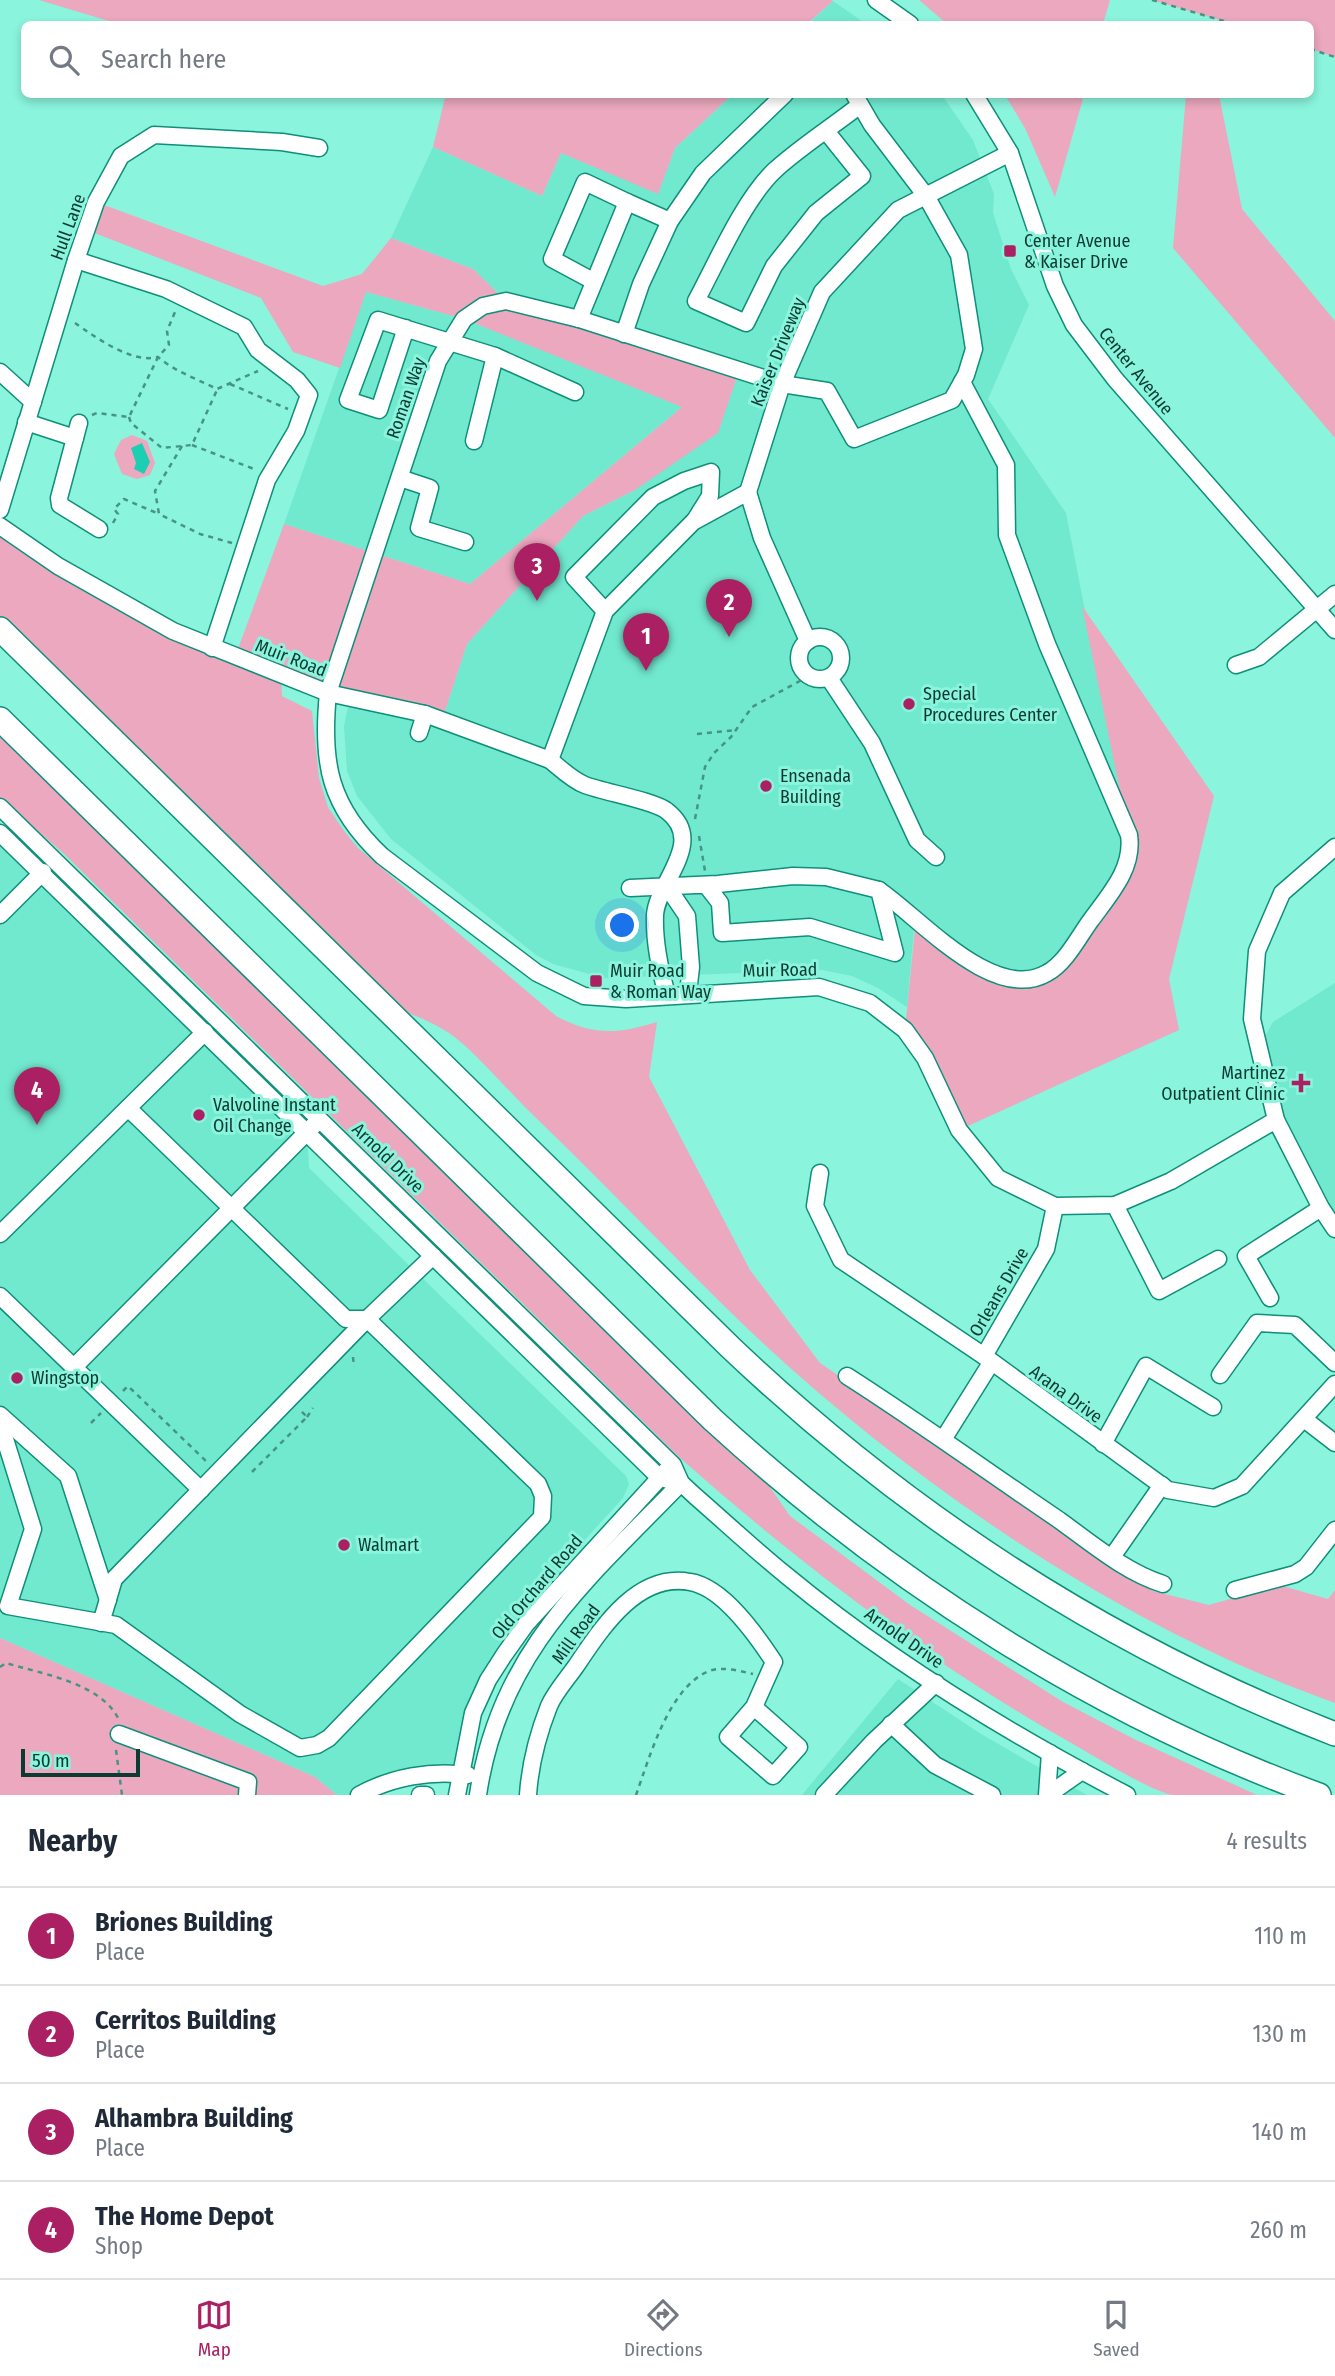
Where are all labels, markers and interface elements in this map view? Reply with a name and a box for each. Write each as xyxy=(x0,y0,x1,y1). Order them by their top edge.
search box xyxy=(21,21,1314,98)
icon: search xyxy=(45,41,83,79)
text: Search here xyxy=(101,44,226,75)
street label: Hull Lane xyxy=(46,191,90,263)
place label: Center Avenue & Kaiser Drive xyxy=(1024,230,1130,273)
marker: Center Avenue & Kaiser Drive xyxy=(1002,243,1018,259)
street label: Kaiser Driveway xyxy=(746,294,810,410)
street label: Center Avenue xyxy=(1094,323,1178,419)
street label: Roman Way xyxy=(382,354,430,442)
pin: 3 xyxy=(514,543,560,601)
pin: 2 xyxy=(706,579,752,637)
pin: 1 xyxy=(623,613,669,671)
street label: Muir Road xyxy=(252,634,330,682)
place label: Special Procedures Center xyxy=(923,683,1058,726)
marker: Special Procedures Center xyxy=(901,696,917,712)
place label: Ensenada Building xyxy=(780,765,851,808)
marker: Ensenada Building xyxy=(758,778,774,794)
your location xyxy=(605,908,639,942)
street label: Muir Road xyxy=(743,958,817,982)
place label: Muir Road & Roman Way xyxy=(610,960,711,1003)
marker: Muir Road & Roman Way xyxy=(588,973,604,989)
place label: Martinez Outpatient Clinic xyxy=(1161,1062,1285,1105)
pin: 4 xyxy=(14,1067,60,1125)
marker: Martinez Outpatient Clinic xyxy=(1291,1073,1311,1093)
place label: Valvoline Instant Oil Change xyxy=(213,1094,336,1137)
marker: Valvoline Instant Oil Change xyxy=(191,1107,207,1123)
street label: Arnold Drive xyxy=(347,1118,429,1198)
street label: Orleans Drive xyxy=(965,1243,1033,1341)
street label: Arana Drive xyxy=(1025,1360,1107,1428)
place label: Wingstop xyxy=(31,1367,99,1389)
marker: Wingstop xyxy=(9,1370,25,1386)
street label: Old Orchard Road xyxy=(487,1530,587,1644)
place label: Walmart xyxy=(358,1534,419,1556)
marker: Walmart xyxy=(336,1537,352,1553)
street label: Mill Road xyxy=(547,1600,605,1668)
street label: Arnold Drive xyxy=(860,1603,948,1673)
scale bar xyxy=(21,1746,140,1778)
text: 50 m xyxy=(32,1749,70,1772)
text: Nearby xyxy=(28,1823,117,1859)
text: 4 results xyxy=(1226,1827,1307,1855)
text: Briones Building xyxy=(95,1907,272,1938)
text: 1 xyxy=(46,1922,56,1950)
text: 110 m xyxy=(1254,1922,1307,1950)
text: Place xyxy=(95,1938,145,1966)
text: Cerritos Building xyxy=(95,2005,276,2036)
text: 2 xyxy=(46,2020,56,2048)
text: 130 m xyxy=(1253,2020,1307,2048)
text: Place xyxy=(95,2036,145,2064)
text: Alhambra Building xyxy=(95,2103,293,2134)
text: 3 xyxy=(46,2118,56,2146)
text: 140 m xyxy=(1252,2118,1307,2146)
text: Place xyxy=(95,2134,145,2162)
text: The Home Depot xyxy=(95,2201,274,2232)
text: 4 xyxy=(45,2216,57,2244)
text: 260 m xyxy=(1250,2216,1307,2244)
text: Shop xyxy=(95,2232,143,2260)
tab: Map xyxy=(195,2296,233,2361)
tab: Directions xyxy=(624,2296,703,2361)
tab: Saved xyxy=(1093,2296,1140,2361)

